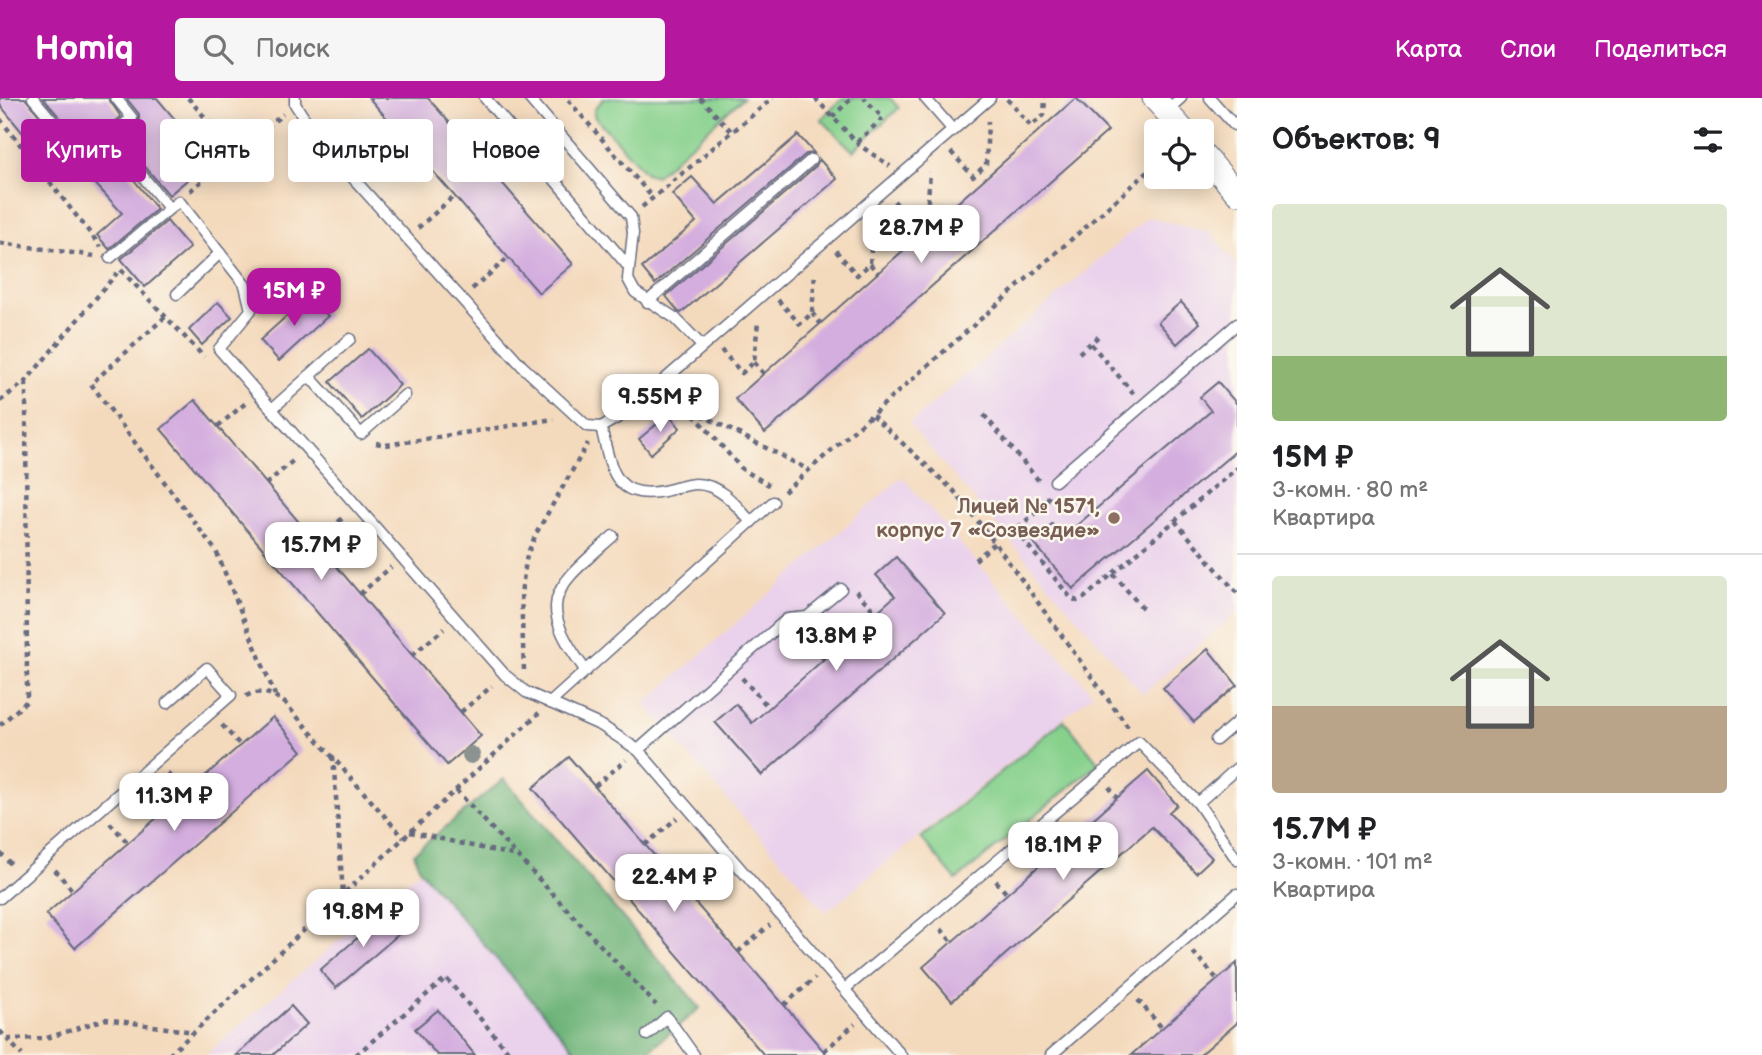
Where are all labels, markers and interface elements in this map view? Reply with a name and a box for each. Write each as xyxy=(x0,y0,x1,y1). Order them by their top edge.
search box xyxy=(175,18,665,81)
text: Homiq xyxy=(35,29,133,69)
icon: search xyxy=(199,30,237,68)
text: Поиск xyxy=(255,34,330,65)
text: Карта xyxy=(1395,35,1462,64)
text: Слои xyxy=(1500,35,1556,64)
text: Поделиться xyxy=(1594,35,1727,64)
chip: Купить xyxy=(21,119,146,182)
chip: Снять xyxy=(160,119,274,182)
chip: Фильтры xyxy=(288,119,433,182)
chip: Новое xyxy=(447,119,564,182)
map controls xyxy=(1144,119,1214,189)
button: locate xyxy=(1144,119,1214,189)
icon: filters xyxy=(1689,121,1727,159)
text: Объектов: 9 xyxy=(1272,122,1441,158)
pin: 28.7M ₽ xyxy=(856,206,986,265)
text: 28.7M ₽ xyxy=(879,214,963,242)
icon: home xyxy=(1437,249,1563,375)
pin: 15M ₽ xyxy=(245,268,343,328)
text: 15M ₽ xyxy=(263,277,325,305)
pin: 9.55M ₽ xyxy=(595,374,725,434)
text: 9.55M ₽ xyxy=(618,383,702,411)
text: 15M ₽ xyxy=(1272,440,1353,476)
text: 3-комн. · 80 m² xyxy=(1272,476,1428,504)
place label: Лицей № 1571, корпус 7 «Созвездие» xyxy=(876,494,1100,543)
text: Квартира xyxy=(1272,504,1375,532)
marker: Лицей № 1571, корпус 7 «Созвездие» xyxy=(1106,510,1122,526)
pin: 15.7M ₽ xyxy=(256,522,386,582)
text: 15.7M ₽ xyxy=(281,531,361,559)
pin: 13.8M ₽ xyxy=(771,614,901,673)
icon: home xyxy=(1437,621,1563,747)
text: 13.8M ₽ xyxy=(795,622,877,650)
pin: 11.3M ₽ xyxy=(109,774,239,833)
text: 11.3M ₽ xyxy=(135,782,213,810)
text: 15.7M ₽ xyxy=(1272,812,1377,848)
pin: 18.1M ₽ xyxy=(998,822,1128,882)
text: 18.1M ₽ xyxy=(1024,831,1102,859)
text: 3-комн. · 101 m² xyxy=(1272,848,1433,876)
pin: 22.4M ₽ xyxy=(609,854,739,914)
text: 22.4M ₽ xyxy=(631,863,717,891)
text: Квартира xyxy=(1272,876,1375,904)
pin: 19.8M ₽ xyxy=(298,890,428,949)
text: 19.8M ₽ xyxy=(322,898,404,926)

